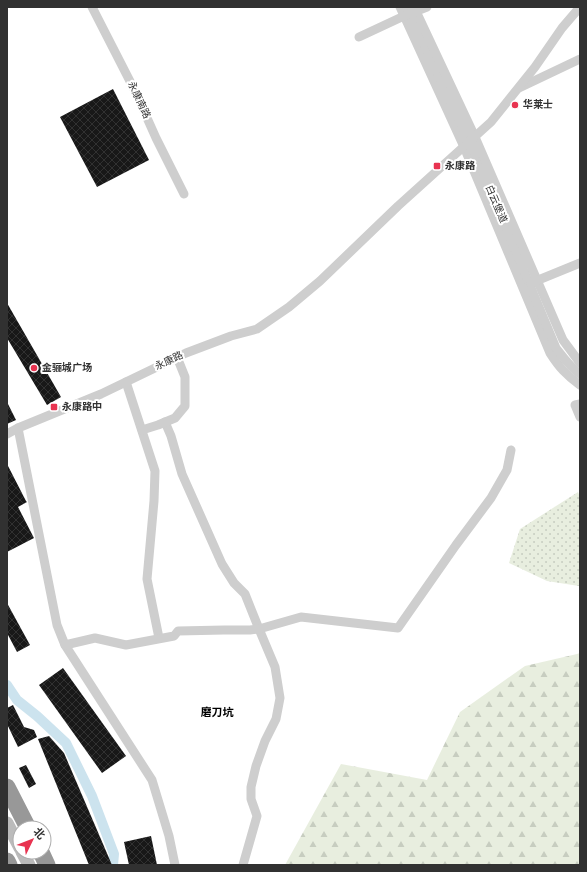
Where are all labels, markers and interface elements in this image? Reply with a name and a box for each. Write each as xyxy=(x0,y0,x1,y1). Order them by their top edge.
street label: 永康南路 xyxy=(125,79,153,121)
place label: 华莱士 xyxy=(523,98,553,111)
marker: 华莱士 xyxy=(510,100,520,110)
place label: 永康路 xyxy=(445,160,476,172)
marker: 永康路 xyxy=(432,161,442,171)
street label: 白云堡道 xyxy=(483,183,509,225)
street label: 永康路 xyxy=(153,349,185,373)
place label: 金骊城广场 xyxy=(41,361,92,374)
marker: 金骊城广场 xyxy=(29,363,39,373)
place label: 永康路中 xyxy=(62,401,102,413)
marker: 永康路中 xyxy=(49,402,59,412)
district label: 磨刀坑 xyxy=(201,706,234,719)
north arrow xyxy=(12,820,52,860)
text: 北 xyxy=(30,825,47,842)

